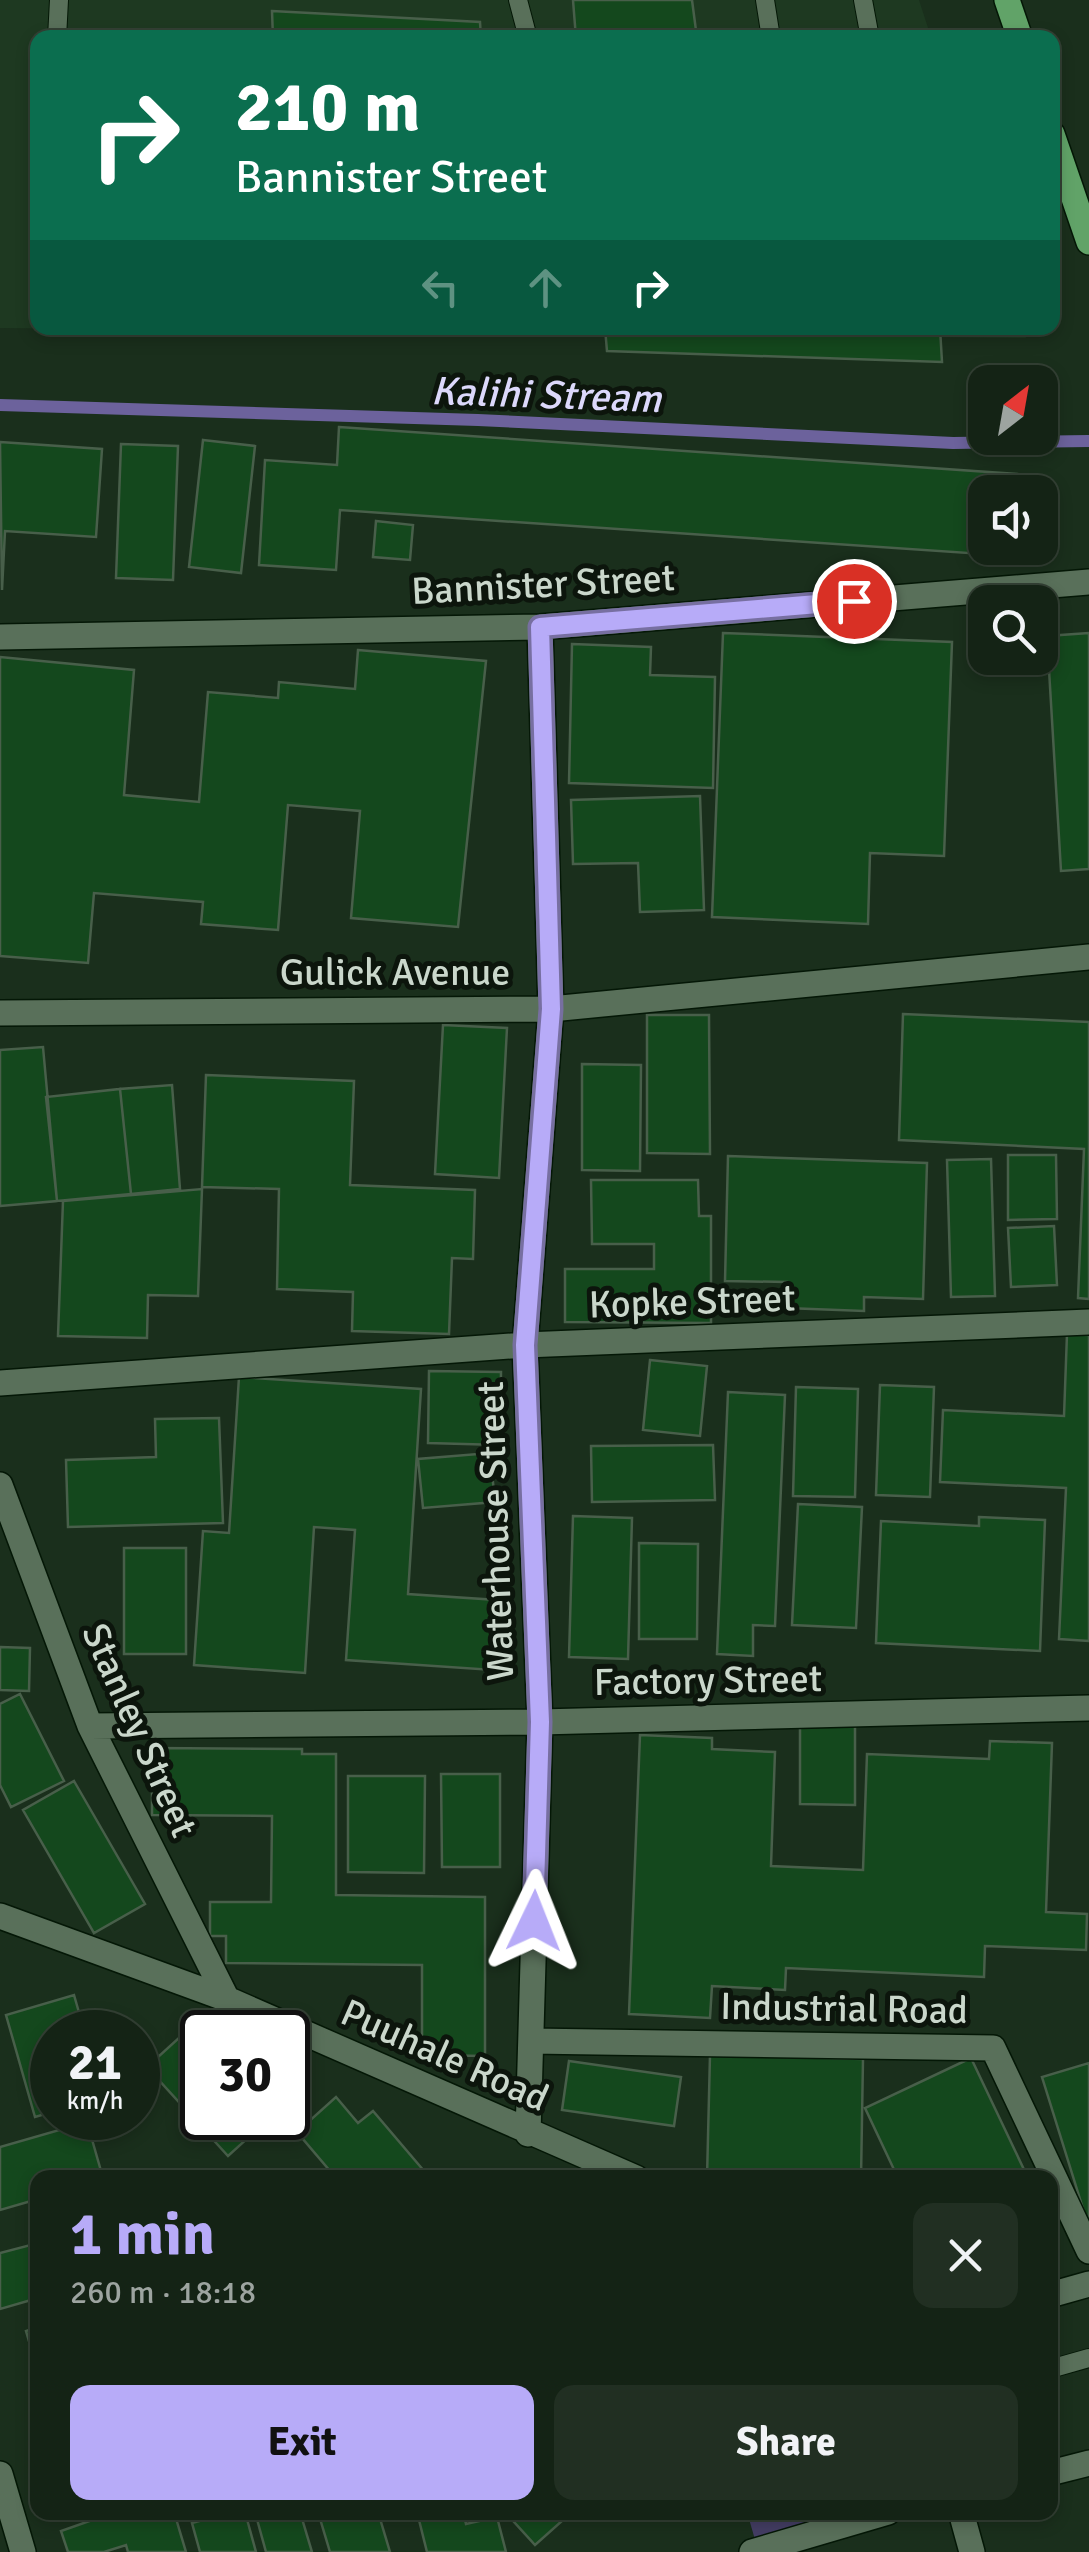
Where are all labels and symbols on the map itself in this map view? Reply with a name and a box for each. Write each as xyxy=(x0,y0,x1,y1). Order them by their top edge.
north arrow xyxy=(968,365,1058,455)
water label: Kalihi Stream xyxy=(430,366,663,424)
street label: Bannister Street xyxy=(410,554,676,615)
pin xyxy=(812,559,897,644)
street label: Gulick Avenue xyxy=(280,949,510,996)
street label: Kopke Street xyxy=(588,1274,796,1329)
street label: Waterhouse Street xyxy=(467,1380,524,1682)
street label: Stanley Street xyxy=(72,1616,208,1844)
street label: Factory Street xyxy=(593,1655,823,1706)
position arrow xyxy=(482,1869,586,1973)
street label: Industrial Road xyxy=(720,1983,968,2034)
street label: Puuhale Road xyxy=(334,1989,556,2122)
speed limit sign: 30 xyxy=(180,2010,310,2140)

